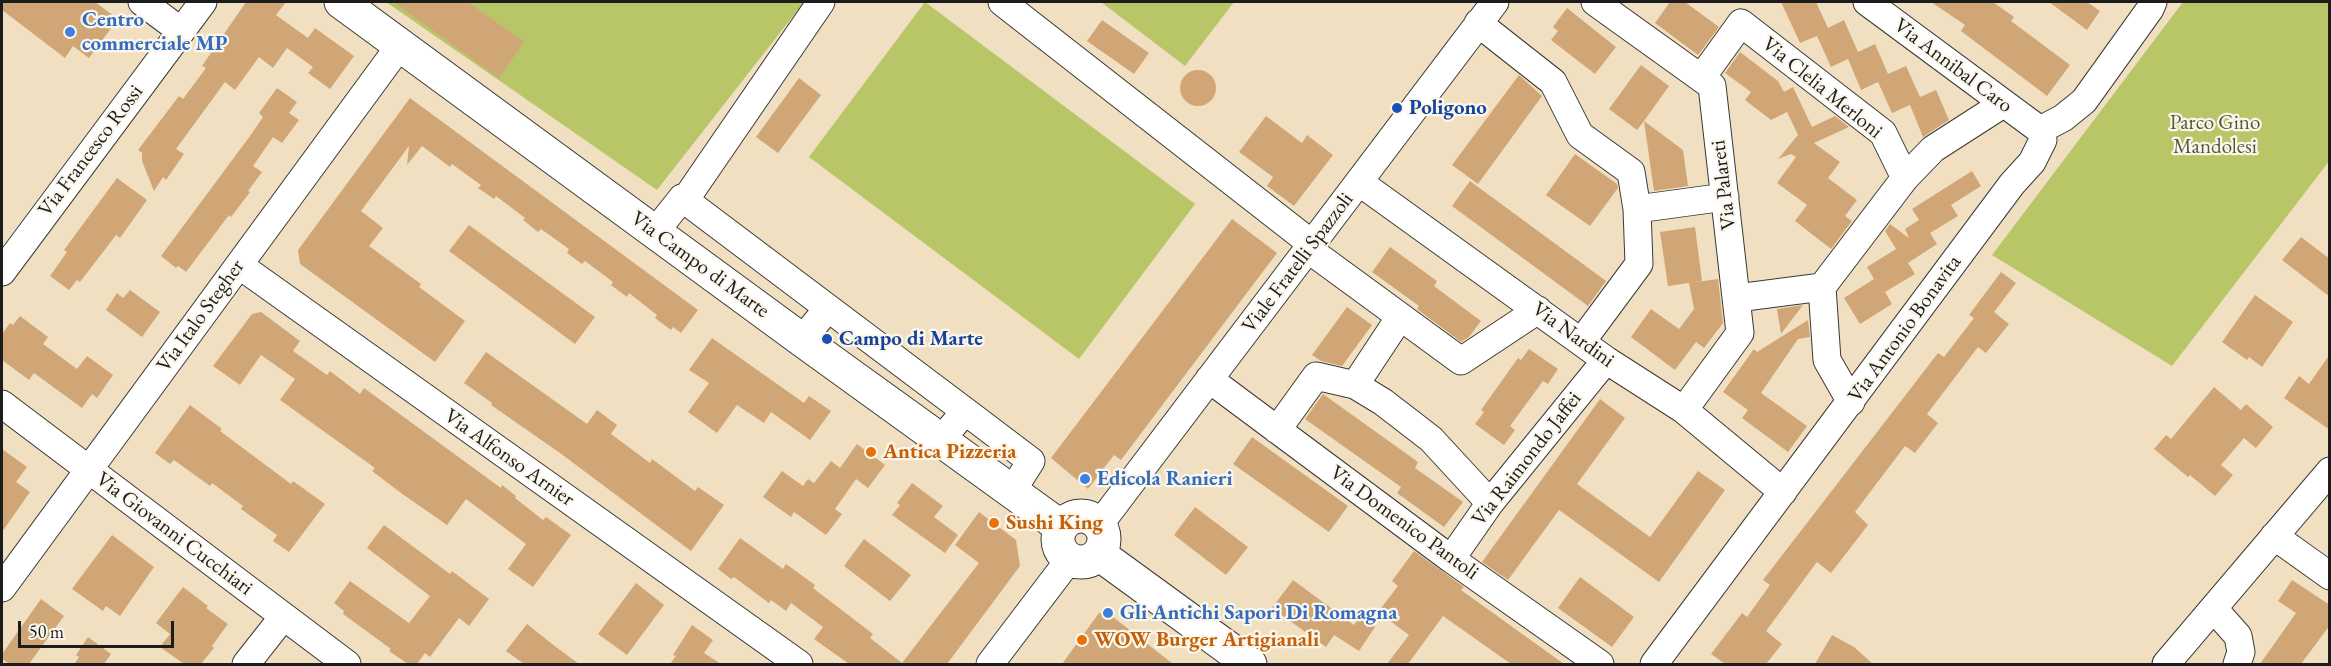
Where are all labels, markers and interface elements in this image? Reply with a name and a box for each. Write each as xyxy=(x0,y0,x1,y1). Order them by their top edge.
place label: Centro commerciale MP xyxy=(82,7,228,57)
street label: Via Annibal Caro xyxy=(1889,13,2017,119)
marker: Centro commerciale MP xyxy=(63,25,77,39)
street label: Via Clelia Merloni xyxy=(1757,32,1887,144)
street label: Via Francesco Rossi xyxy=(33,80,149,222)
place label: Poligono xyxy=(1409,95,1487,121)
marker: Poligono xyxy=(1390,101,1404,115)
park label: Parco Gino Mandolesi xyxy=(2170,110,2260,160)
street label: Via Palareti xyxy=(1706,138,1742,232)
street label: Viale Fratelli Spazzoli xyxy=(1237,188,1359,338)
street label: Via Campo di Marte xyxy=(626,206,774,324)
street label: Via Antonio Bonavita xyxy=(1843,250,1967,408)
street label: Via Italo Stegher xyxy=(152,255,250,377)
street label: Via Nardini xyxy=(1527,297,1619,373)
place label: Campo di Marte xyxy=(839,326,983,352)
marker: Campo di Marte xyxy=(820,332,834,346)
street label: Via Raimondo Jaffei xyxy=(1467,387,1587,531)
street label: Via Alfonso Arnier xyxy=(439,404,579,512)
place label: Antica Pizzeria xyxy=(883,439,1016,465)
marker: Antica Pizzeria xyxy=(864,445,878,459)
street label: Via Domenico Pantoli xyxy=(1325,460,1483,586)
place label: Edicola Ranieri xyxy=(1097,466,1233,492)
street label: Via Giovanni Cucchiari xyxy=(91,467,257,601)
marker: Edicola Ranieri xyxy=(1078,472,1092,486)
place label: Sushi King xyxy=(1006,510,1103,536)
marker: Sushi King xyxy=(987,516,1001,530)
place label: Gli Antichi Sapori Di Romagna xyxy=(1120,600,1397,626)
marker: Gli Antichi Sapori Di Romagna xyxy=(1101,606,1115,620)
scale bar xyxy=(21,609,177,647)
text: 50 m xyxy=(29,620,64,643)
place label: WOW Burger Artigianali xyxy=(1094,627,1319,653)
marker: WOW Burger Artigianali xyxy=(1075,633,1089,647)

